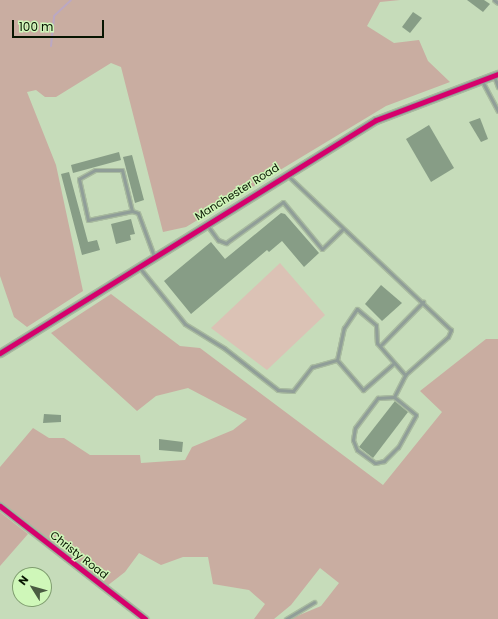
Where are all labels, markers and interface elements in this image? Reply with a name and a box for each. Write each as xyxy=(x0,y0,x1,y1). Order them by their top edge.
scale bar xyxy=(14,12,106,38)
text: 100 m xyxy=(19,18,53,35)
street label: Manchester Road xyxy=(193,161,281,223)
street label: Christy Road xyxy=(47,528,111,582)
north arrow xyxy=(12,567,52,607)
text: N xyxy=(14,572,32,589)

